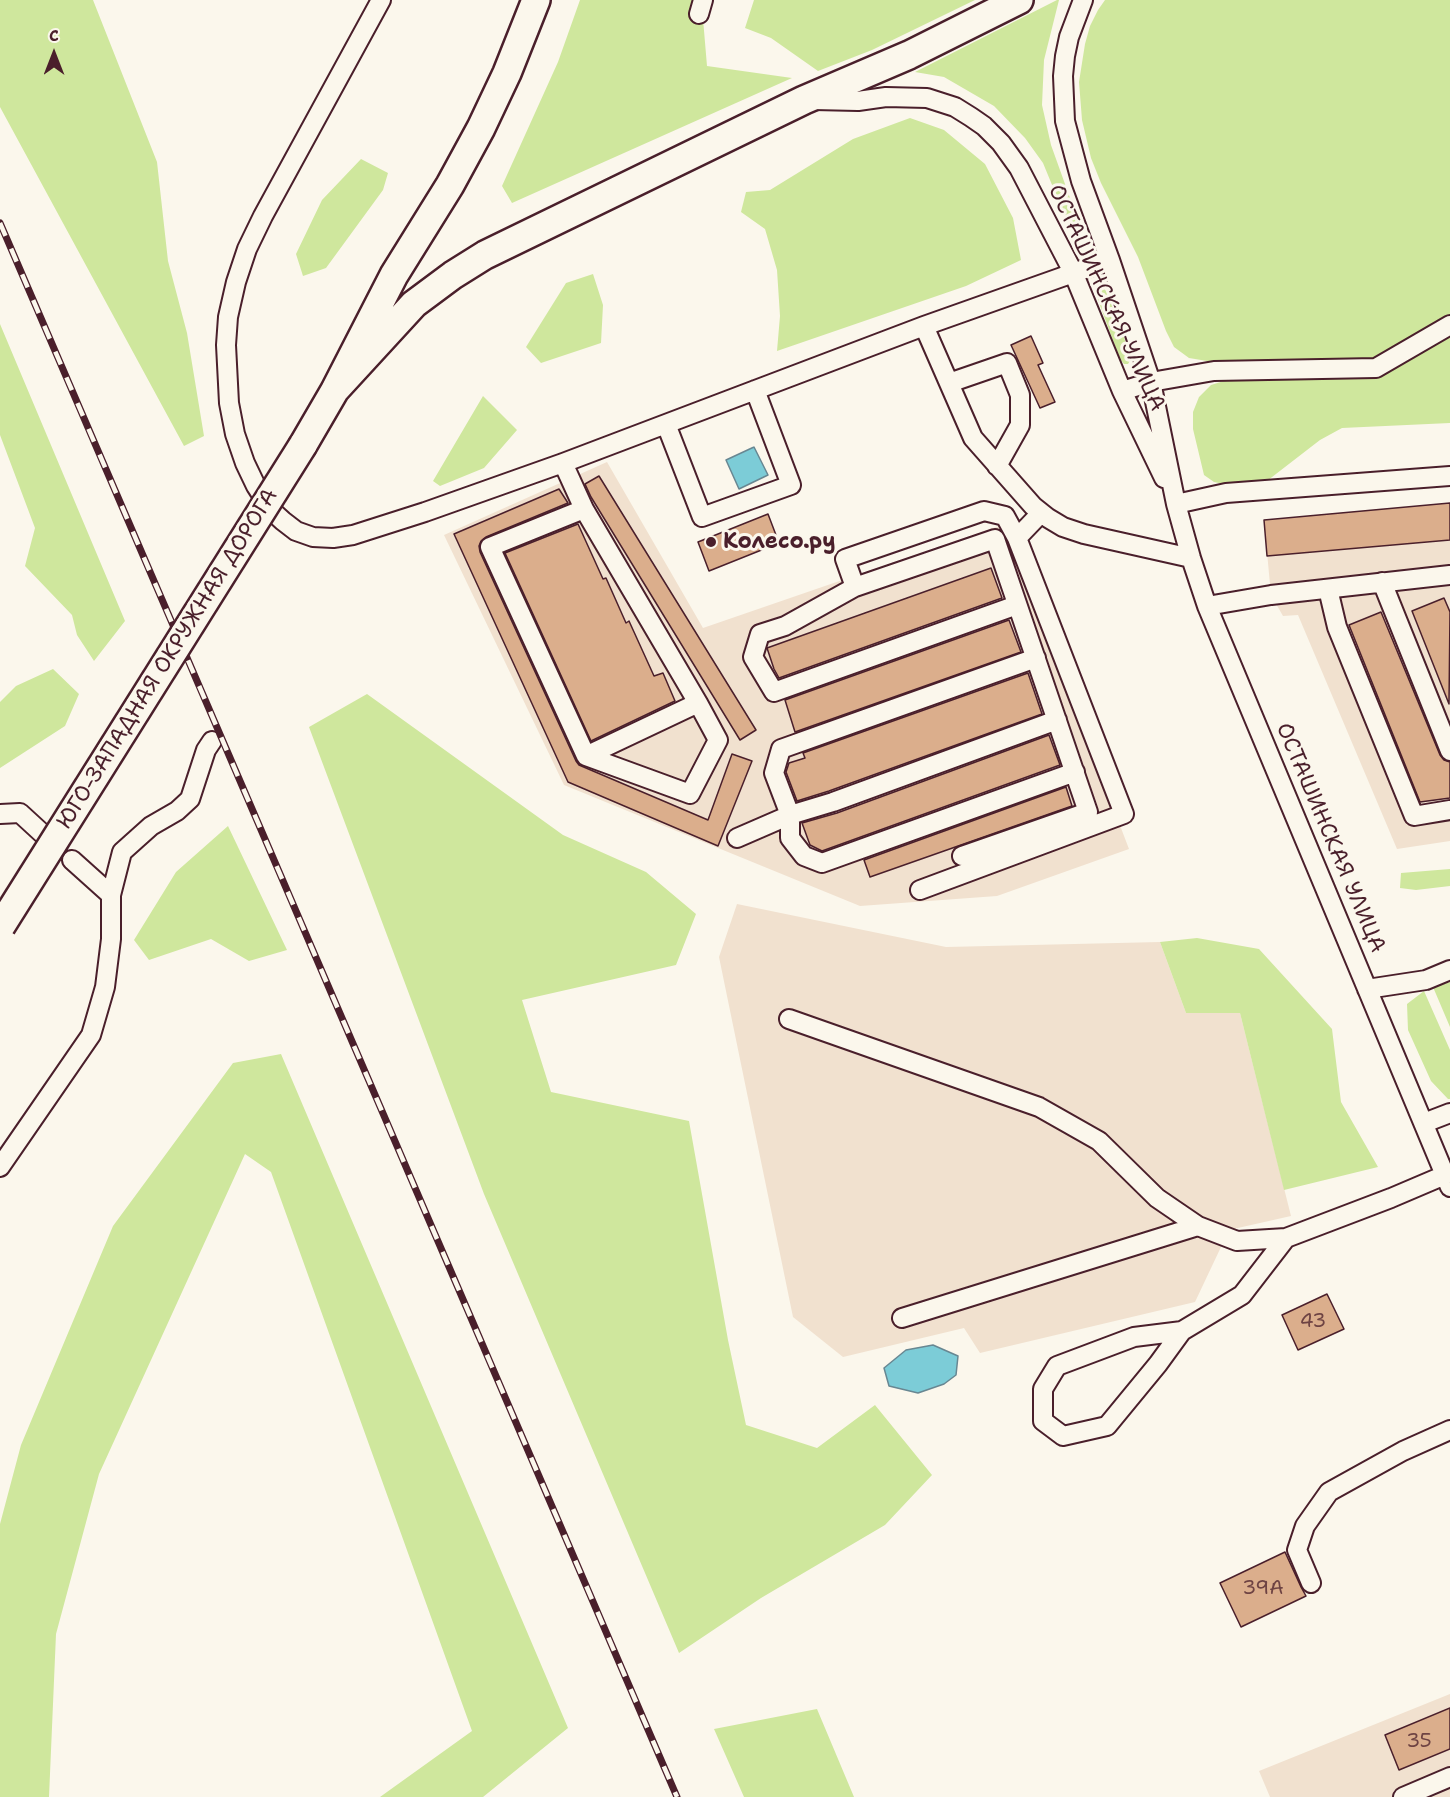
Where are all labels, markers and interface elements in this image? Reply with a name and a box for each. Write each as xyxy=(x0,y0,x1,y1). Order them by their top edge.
north arrow xyxy=(24,24,84,84)
text: С xyxy=(49,25,59,46)
street label: ОСТАШИНСКАЯ УЛИЦА xyxy=(1042,180,1170,416)
street label: ЮГО-ЗАПАДНАЯ ОКРУЖНАЯ ДОРОГА xyxy=(52,484,284,834)
place label: Колесо.ру xyxy=(723,529,836,555)
marker: Колесо.ру xyxy=(704,535,718,549)
street label: ОСТАШИНСКАЯ УЛИЦА xyxy=(1270,719,1390,957)
house number: 43 xyxy=(1300,1310,1326,1334)
house number: 39А xyxy=(1242,1577,1284,1601)
house number: 35 xyxy=(1406,1730,1432,1754)

